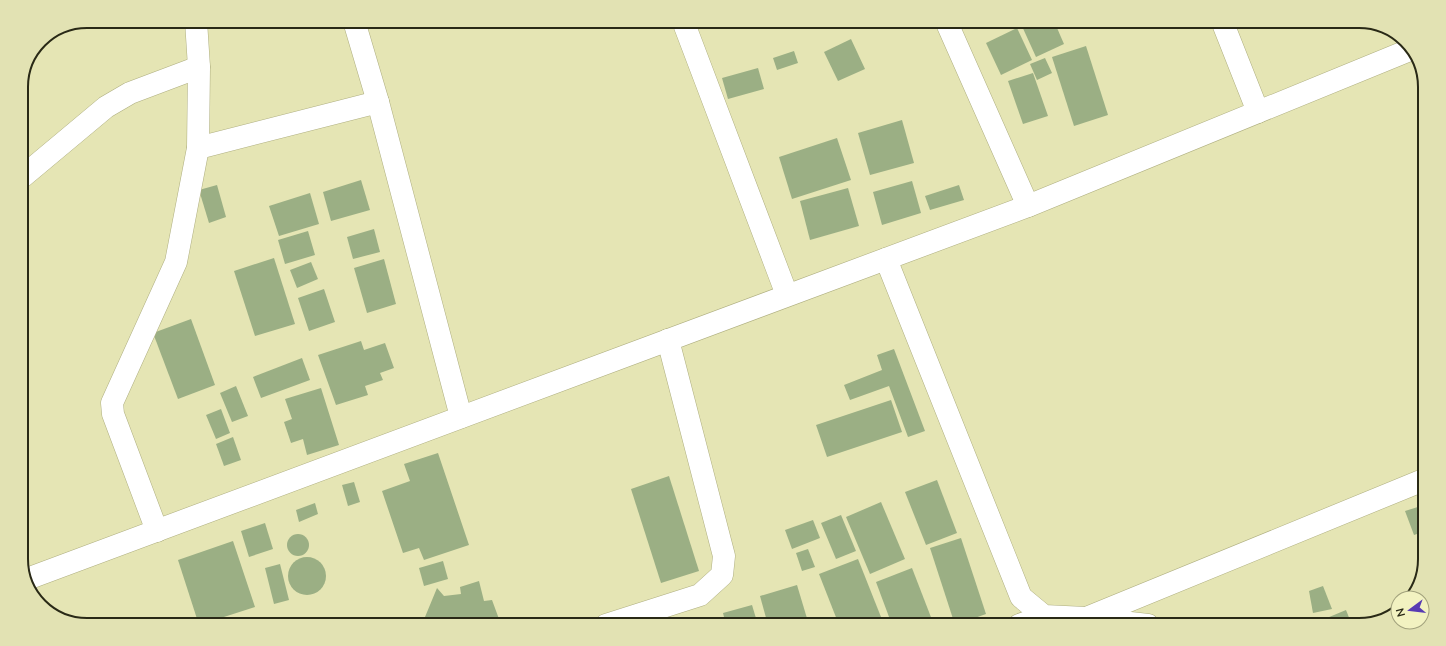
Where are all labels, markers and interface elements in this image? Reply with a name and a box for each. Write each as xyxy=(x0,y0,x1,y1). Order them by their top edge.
north arrow xyxy=(1390,590,1430,630)
text: N xyxy=(1393,607,1408,618)

